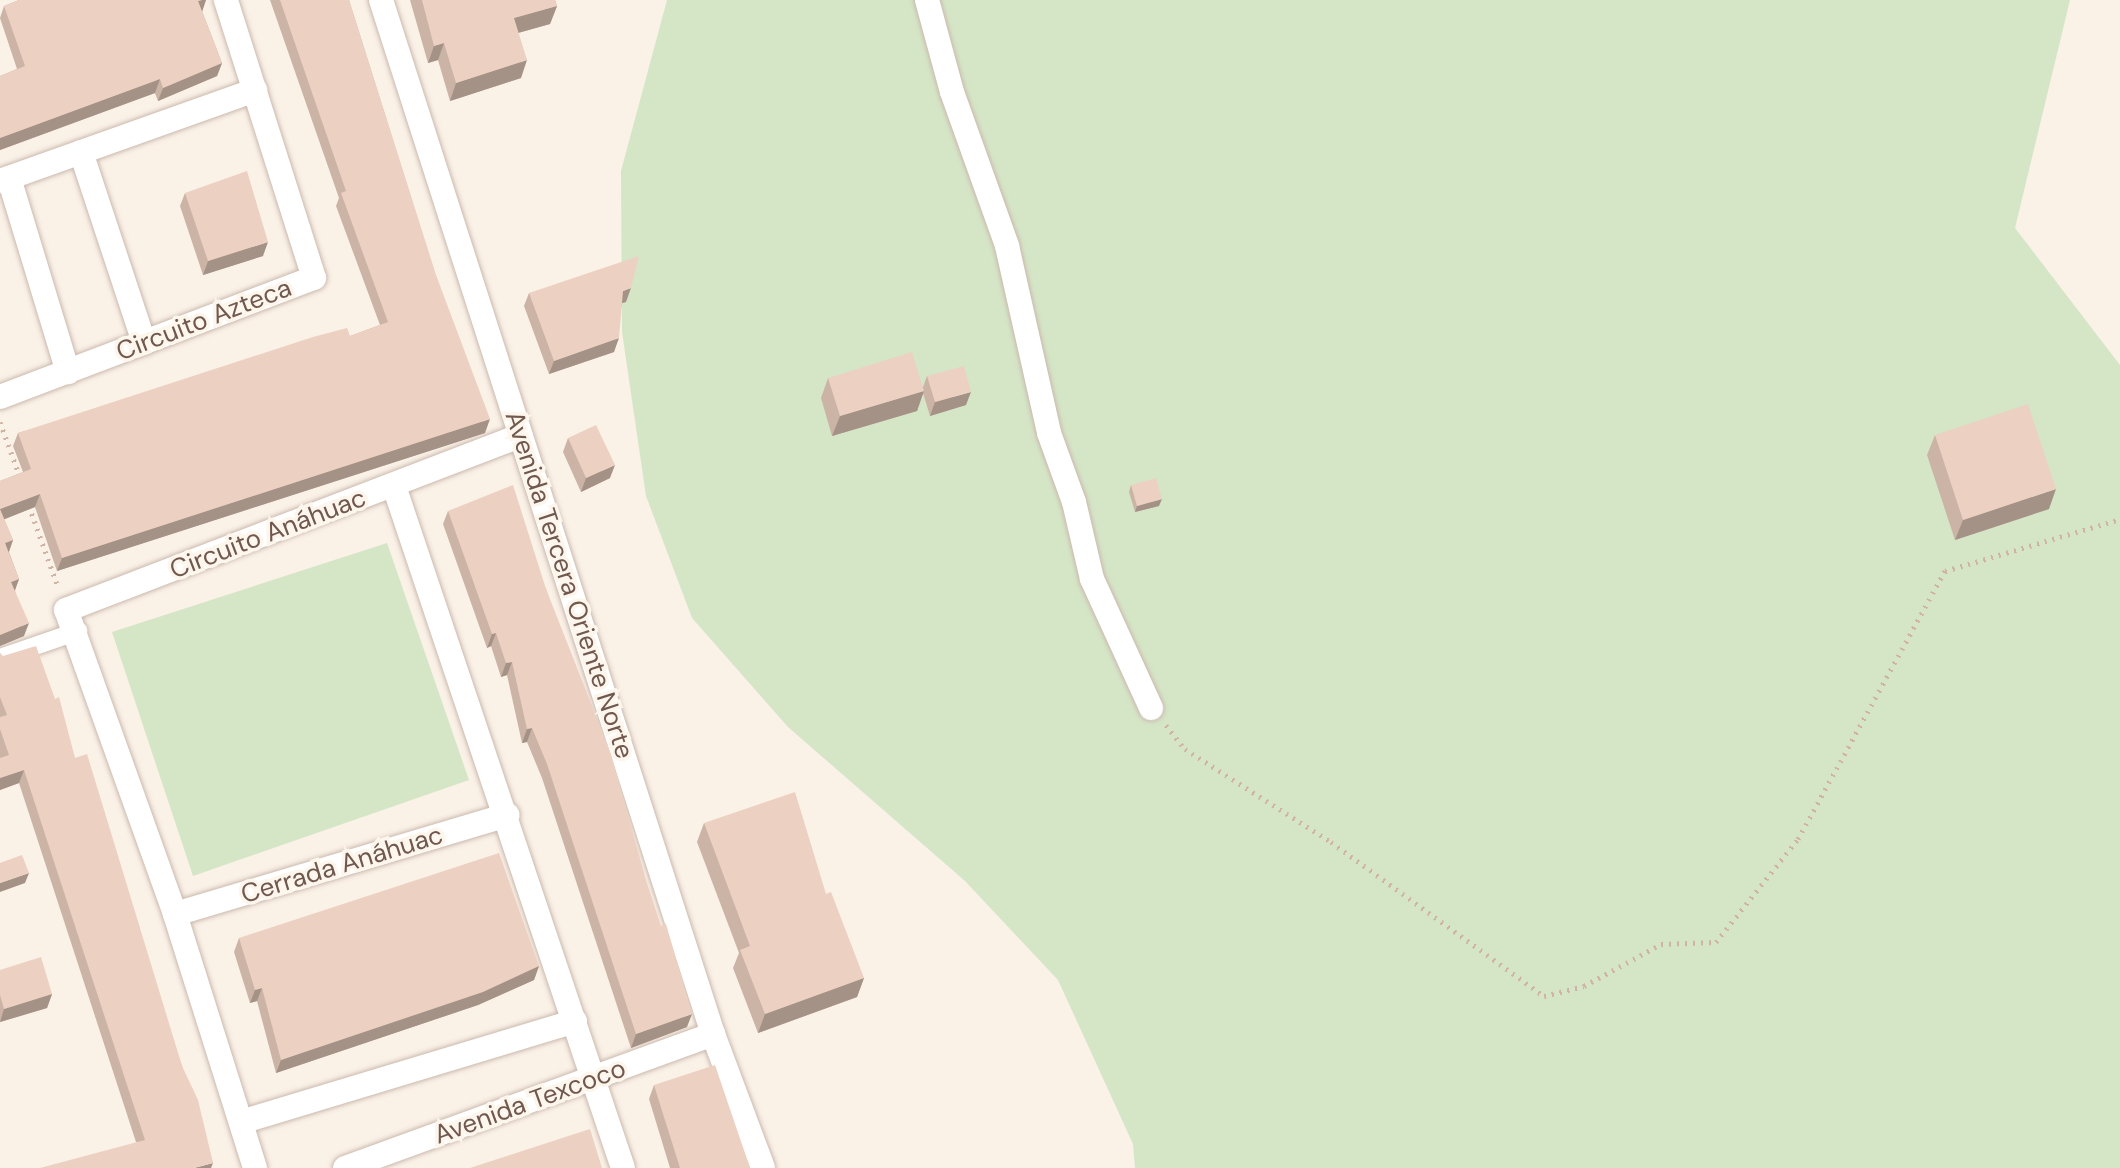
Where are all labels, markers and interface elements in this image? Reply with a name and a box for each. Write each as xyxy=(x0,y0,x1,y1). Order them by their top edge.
street label: Circuito Azteca xyxy=(112,272,296,368)
street label: Avenida Tercera Oriente Norte xyxy=(498,407,640,763)
street label: Circuito Anáhuac xyxy=(166,482,370,586)
street label: Cerrada Anáhuac xyxy=(237,819,447,911)
street label: Avenida Texcoco xyxy=(430,1053,630,1151)

